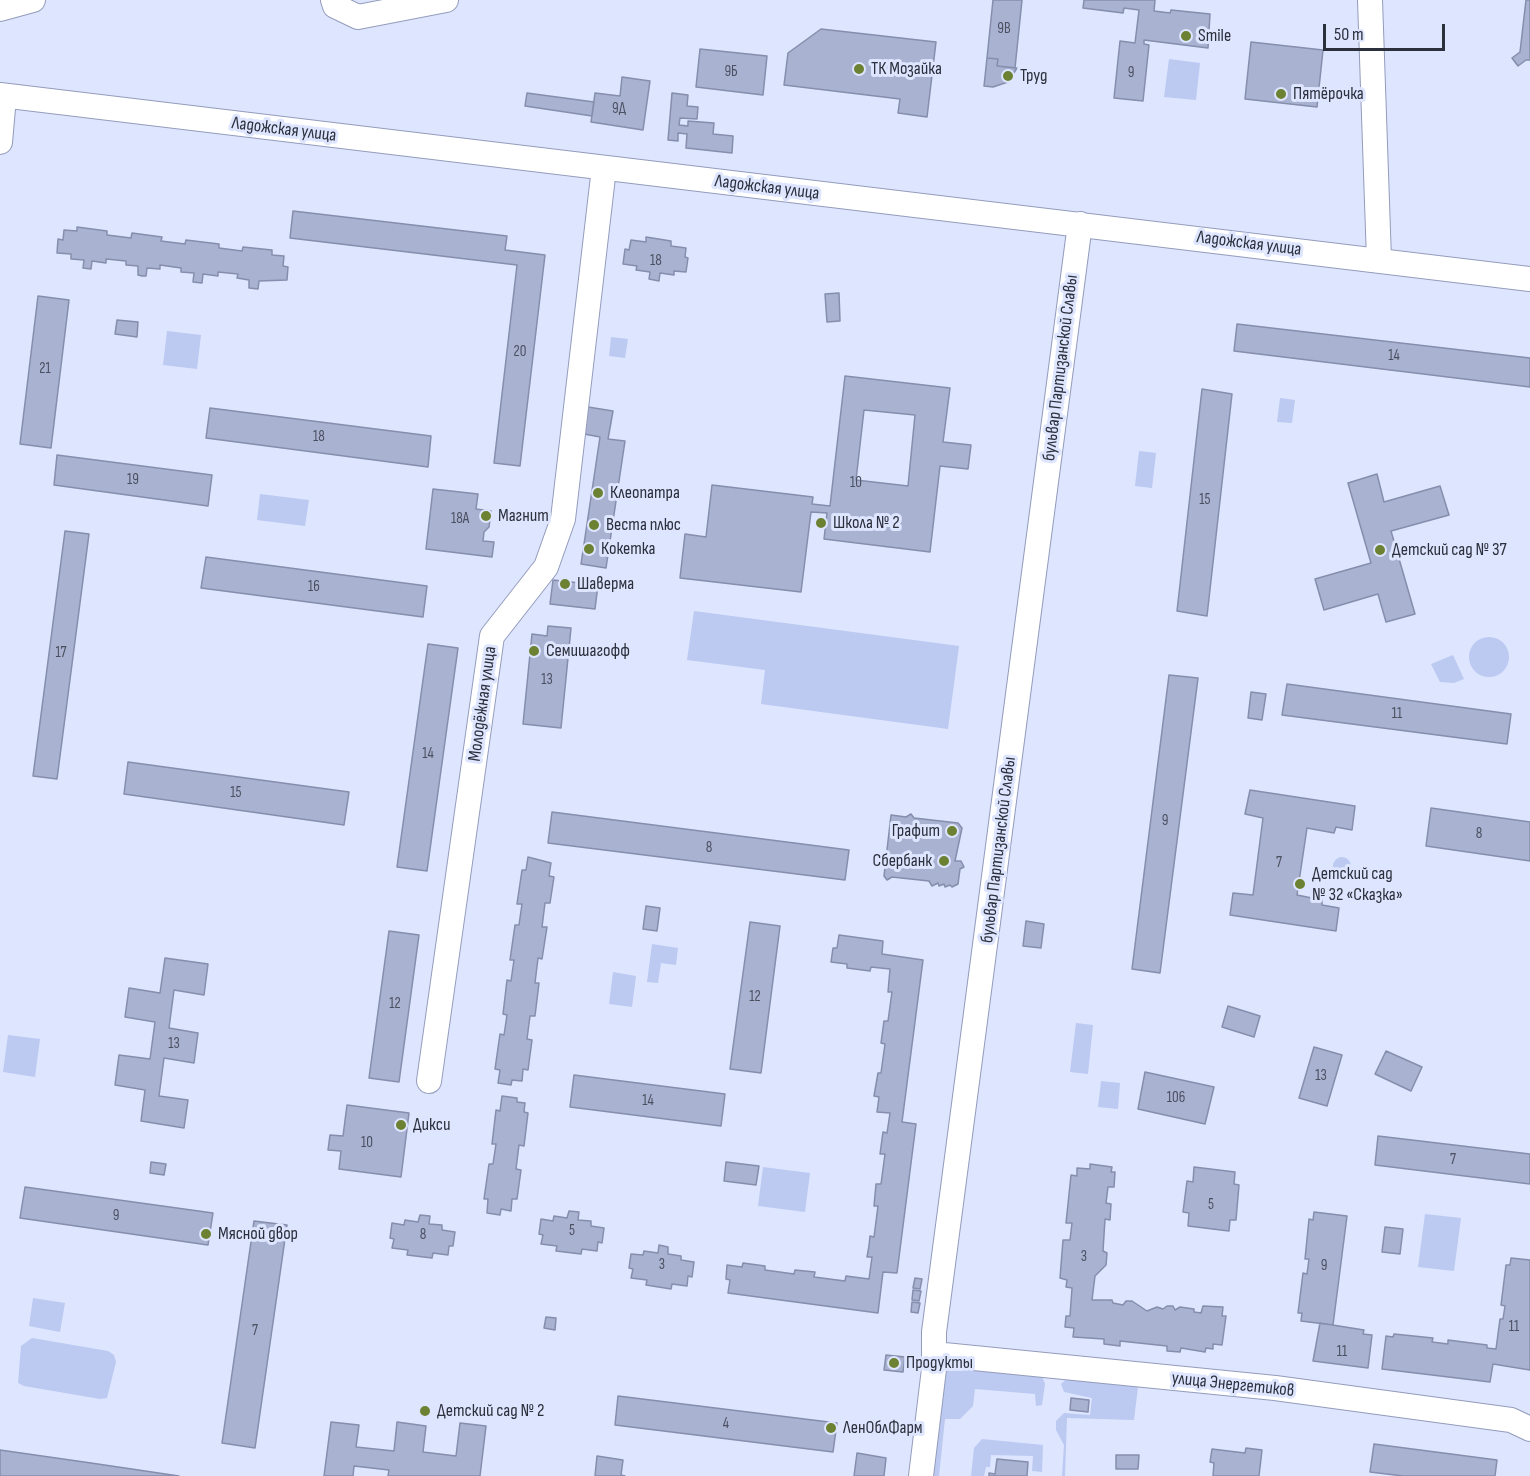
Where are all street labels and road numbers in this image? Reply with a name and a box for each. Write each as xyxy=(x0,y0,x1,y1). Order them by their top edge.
street label: Ладожская улица xyxy=(230,113,338,147)
street label: Ладожская улица xyxy=(713,171,821,205)
street label: Ладожская улица xyxy=(1195,227,1303,261)
street label: бульвар Партизанской Славы xyxy=(1039,274,1083,462)
street label: Молодёжная улица xyxy=(464,645,502,763)
street label: бульвар Партизанской Славы xyxy=(977,756,1021,944)
street label: улица Энергетиков xyxy=(1171,1368,1295,1402)

